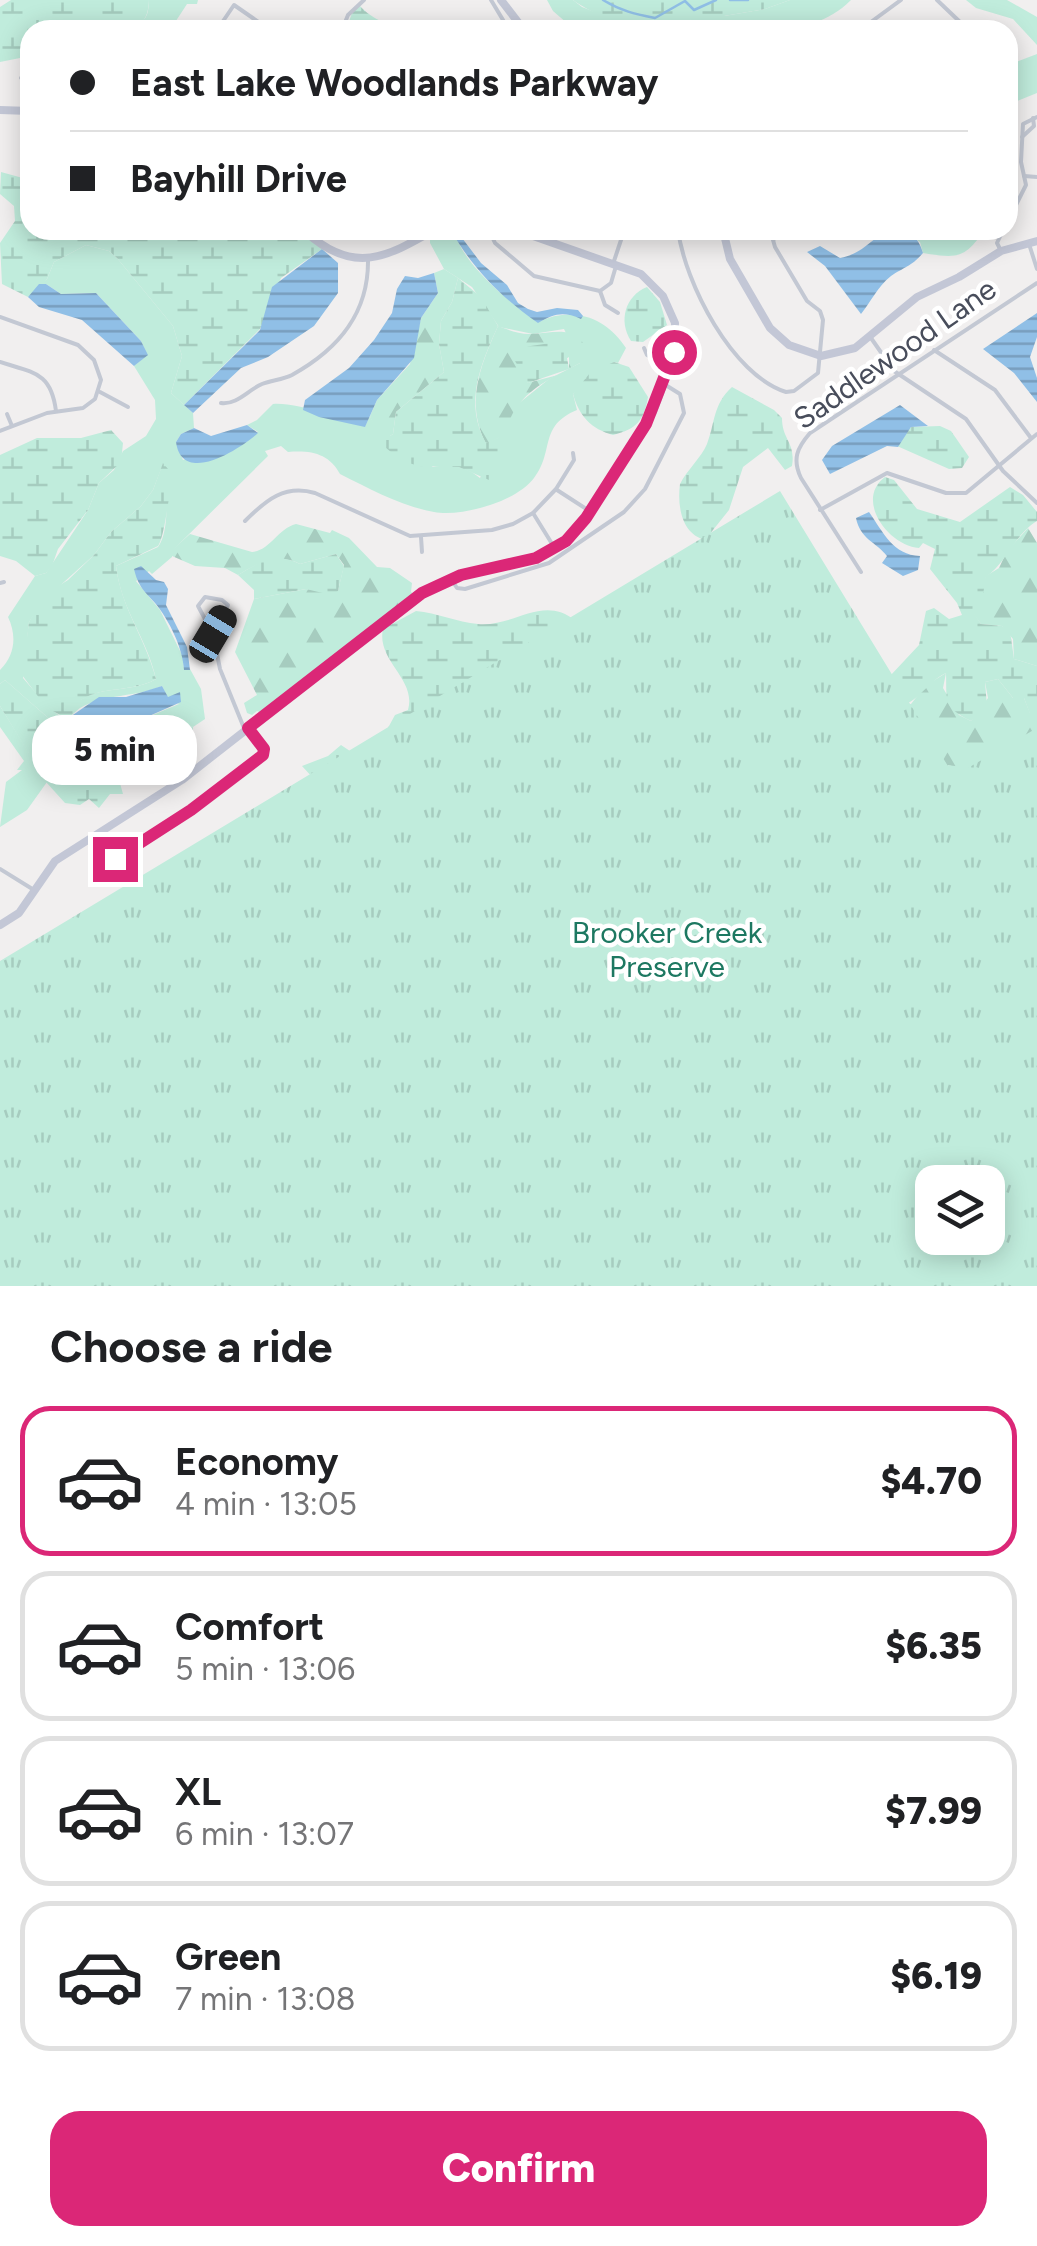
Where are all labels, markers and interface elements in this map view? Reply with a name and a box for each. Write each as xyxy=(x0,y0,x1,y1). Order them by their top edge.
text: East Lake Woodlands Parkway xyxy=(130,60,658,106)
text: Bayhill Drive xyxy=(130,156,347,202)
street label: Saddlewood Lane xyxy=(786,270,1003,437)
route start xyxy=(652,330,697,375)
car xyxy=(185,601,241,667)
callout: 5 min xyxy=(32,714,198,784)
text: 5 min xyxy=(74,731,155,769)
route end xyxy=(93,837,138,882)
park label: Brooker Creek Preserve xyxy=(572,914,763,985)
map controls xyxy=(915,1165,1005,1255)
button: layers xyxy=(915,1165,1005,1255)
text: Choose a ride xyxy=(50,1319,332,1373)
icon: car xyxy=(55,1436,145,1526)
text: Economy xyxy=(175,1439,338,1485)
text: $4.70 xyxy=(880,1458,982,1504)
text: 4 min · 13:05 xyxy=(175,1485,357,1523)
icon: car xyxy=(55,1601,145,1691)
text: Comfort xyxy=(175,1604,324,1650)
text: $6.35 xyxy=(885,1623,982,1669)
text: 5 min · 13:06 xyxy=(175,1650,355,1688)
icon: car xyxy=(55,1766,145,1856)
text: XL xyxy=(175,1769,221,1815)
text: $7.99 xyxy=(885,1788,982,1834)
text: 6 min · 13:07 xyxy=(175,1815,354,1853)
icon: car xyxy=(55,1931,145,2021)
text: Green xyxy=(175,1934,281,1980)
text: $6.19 xyxy=(890,1953,982,1999)
text: 7 min · 13:08 xyxy=(175,1980,355,2018)
button: Confirm xyxy=(50,2111,987,2226)

